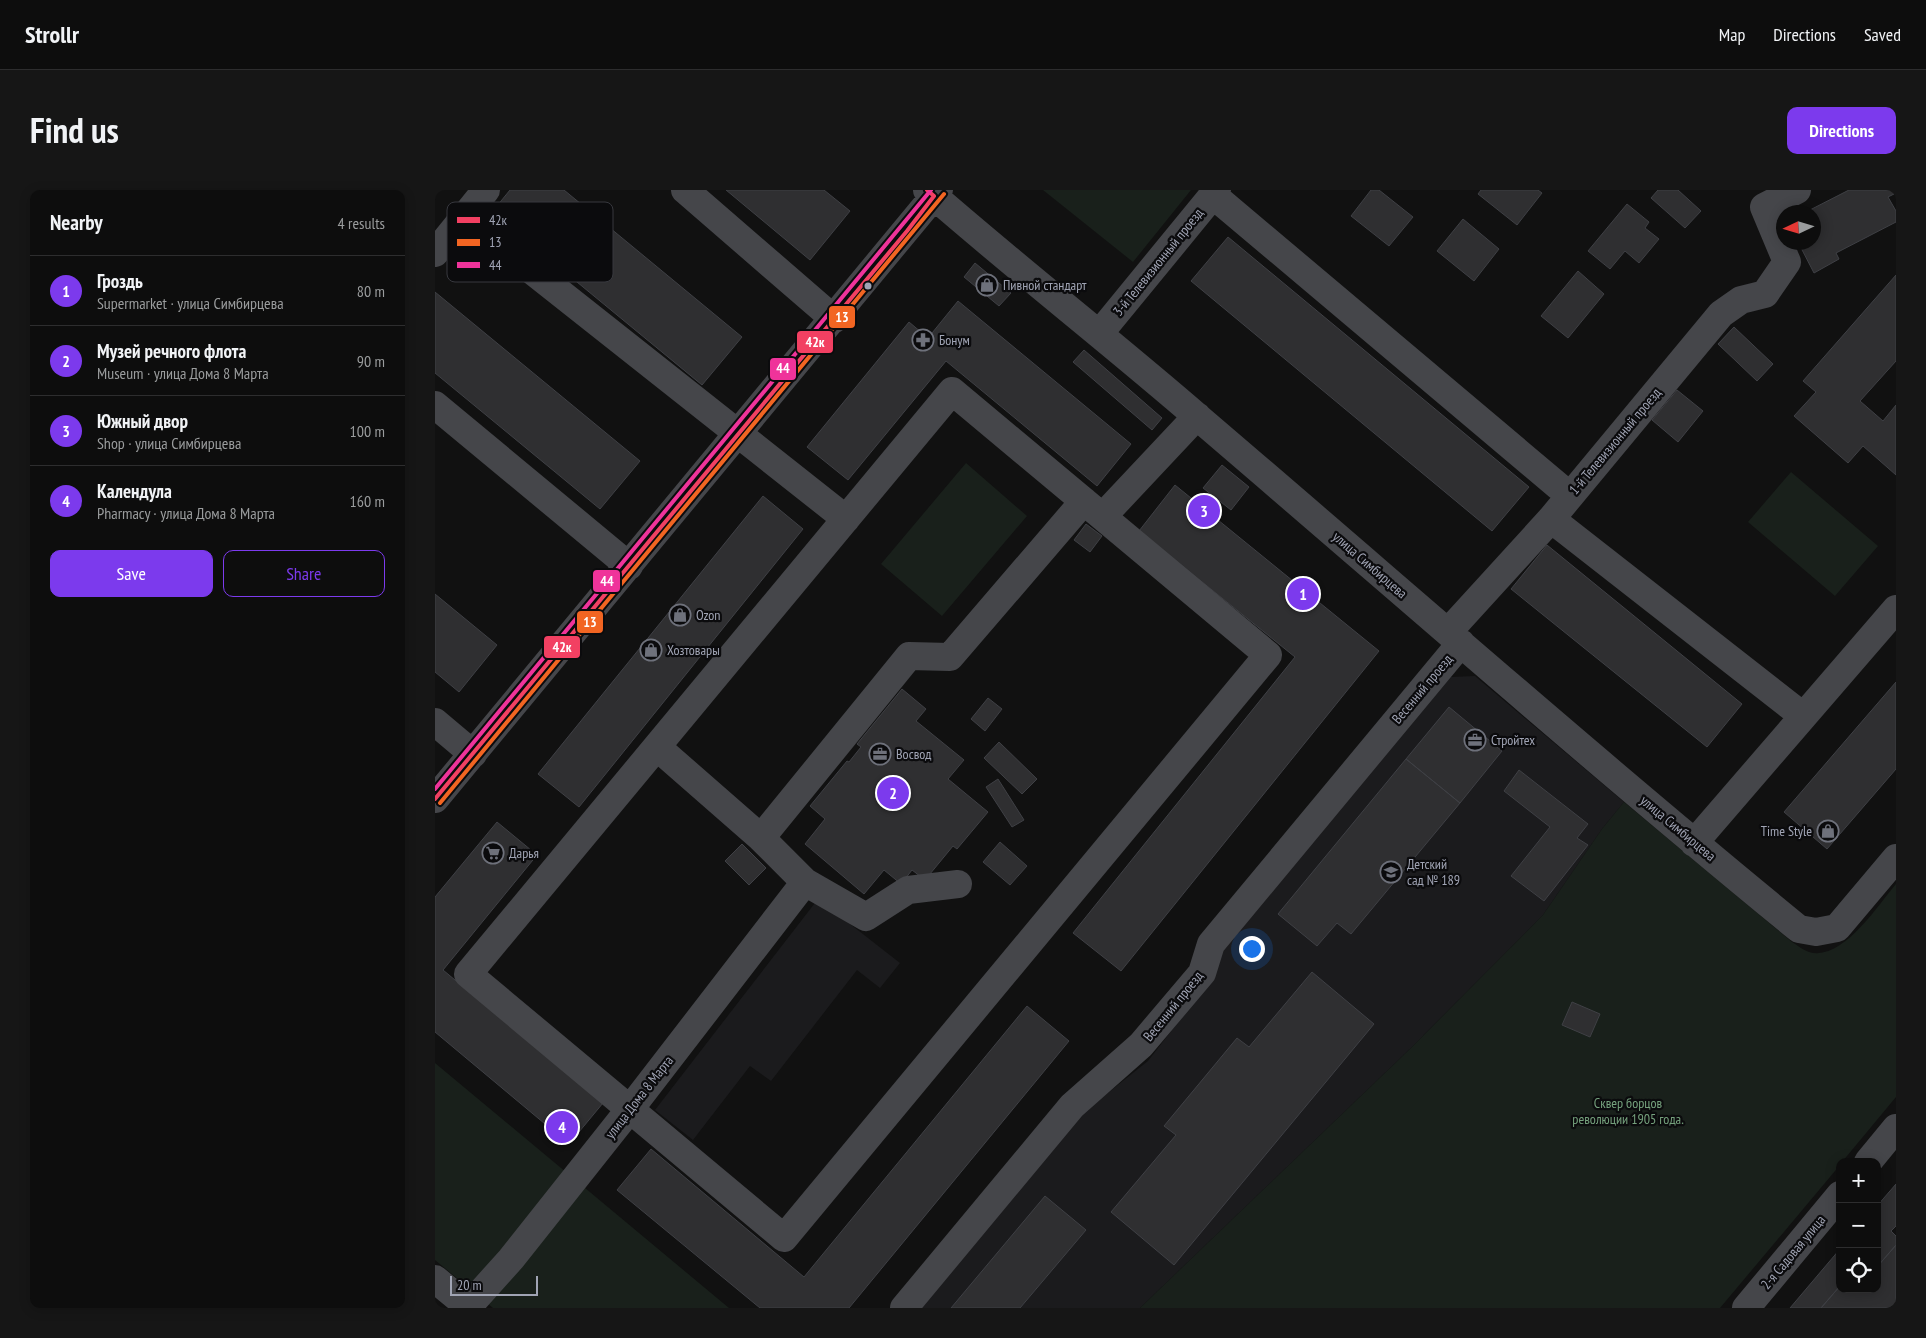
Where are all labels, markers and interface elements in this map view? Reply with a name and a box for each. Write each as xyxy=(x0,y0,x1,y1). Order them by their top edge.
text: Strollr xyxy=(25,19,79,50)
text: Map xyxy=(1719,23,1745,46)
text: Directions xyxy=(1773,23,1836,46)
text: Saved xyxy=(1864,23,1901,46)
text: Find us xyxy=(30,107,119,153)
button: Directions xyxy=(1787,107,1896,154)
legend xyxy=(447,202,613,282)
street label: 3-й Телевизионный проезд xyxy=(1109,204,1207,320)
north arrow xyxy=(1776,205,1821,250)
text: Nearby xyxy=(50,209,103,236)
text: 42к xyxy=(489,211,508,229)
text: 4 results xyxy=(338,213,385,233)
text: 13 xyxy=(489,233,502,251)
text: 44 xyxy=(489,256,502,274)
text: Гроздь xyxy=(97,269,143,293)
shop icon: Пивной стандарт xyxy=(975,273,999,297)
place label: Пивной стандарт xyxy=(1003,276,1087,294)
text: 1 xyxy=(62,281,70,301)
text: 80 m xyxy=(357,281,385,301)
unlabelled marker xyxy=(863,281,873,291)
text: Supermarket · улица Симбирцева xyxy=(97,293,284,313)
line badge: 13 xyxy=(828,305,856,329)
text: 13 xyxy=(835,308,849,326)
pharmacy icon: Бонум xyxy=(911,328,935,352)
line badge: 42к xyxy=(796,330,834,354)
place label: Бонум xyxy=(939,331,970,349)
text: 42к xyxy=(805,333,825,351)
text: Музей речного флота xyxy=(97,339,246,363)
text: 2 xyxy=(62,351,70,371)
text: 90 m xyxy=(357,351,385,371)
line badge: 44 xyxy=(769,357,797,381)
text: 44 xyxy=(776,359,790,377)
text: Museum · улица Дома 8 Марта xyxy=(97,363,269,383)
street label: 1-й Телевизионный проезд xyxy=(1565,384,1665,498)
text: Южный двор xyxy=(97,409,188,433)
text: 3 xyxy=(62,421,70,441)
text: 100 m xyxy=(350,421,385,441)
text: Shop · улица Симбирцева xyxy=(97,433,241,453)
text: Календула xyxy=(97,479,172,503)
text: 4 xyxy=(62,491,70,511)
text: 160 m xyxy=(350,491,385,511)
pin: 3 xyxy=(1188,492,1220,530)
text: Pharmacy · улица Дома 8 Марта xyxy=(97,503,275,523)
street label: улица Симбирцева xyxy=(1329,528,1411,602)
button: Save xyxy=(50,550,213,597)
button: Share xyxy=(223,550,385,597)
line badge: 44 xyxy=(592,569,621,593)
text: 44 xyxy=(600,572,614,590)
pin: 1 xyxy=(1287,575,1319,613)
shop icon: Ozon xyxy=(668,603,692,627)
place label: Ozon xyxy=(696,606,721,624)
line badge: 13 xyxy=(576,610,604,634)
text: 13 xyxy=(583,613,597,631)
line badge: 42к xyxy=(543,635,581,659)
text: 42к xyxy=(552,638,572,656)
shop icon: Хозтовары xyxy=(639,638,663,662)
place label: Хозтовары xyxy=(667,641,720,659)
street label: Весенний проезд xyxy=(1388,651,1456,727)
office icon: Стройтех xyxy=(1463,728,1487,752)
place label: Стройтех xyxy=(1491,731,1535,749)
office icon: Восвод xyxy=(868,742,892,766)
place label: Восвод xyxy=(896,745,931,763)
pin: 2 xyxy=(877,774,909,812)
street label: улица Симбирцева xyxy=(1637,791,1719,865)
shop icon: Time Style xyxy=(1816,819,1840,843)
place label: Time Style xyxy=(1761,822,1812,840)
supermarket icon: Дарья xyxy=(481,841,505,865)
place label: Дарья xyxy=(509,844,539,862)
place label: Детский сад № 189 xyxy=(1407,855,1460,889)
school or university icon: Детский сад № 189 xyxy=(1379,860,1403,884)
your location xyxy=(1239,936,1265,962)
street label: Весенний проезд xyxy=(1139,967,1207,1045)
street label: улица Дома 8 Марта xyxy=(601,1052,677,1142)
park label: Сквер борцов революции 1905 года. xyxy=(1572,1094,1684,1128)
pin: 4 xyxy=(546,1108,578,1146)
map controls xyxy=(1836,1158,1881,1293)
button: + xyxy=(1836,1158,1881,1203)
button: − xyxy=(1836,1203,1881,1248)
street label: 2-я Садовая улица xyxy=(1757,1211,1829,1293)
button: locate xyxy=(1836,1248,1881,1293)
scale bar xyxy=(450,1273,537,1296)
text: 20 m xyxy=(457,1276,482,1294)

